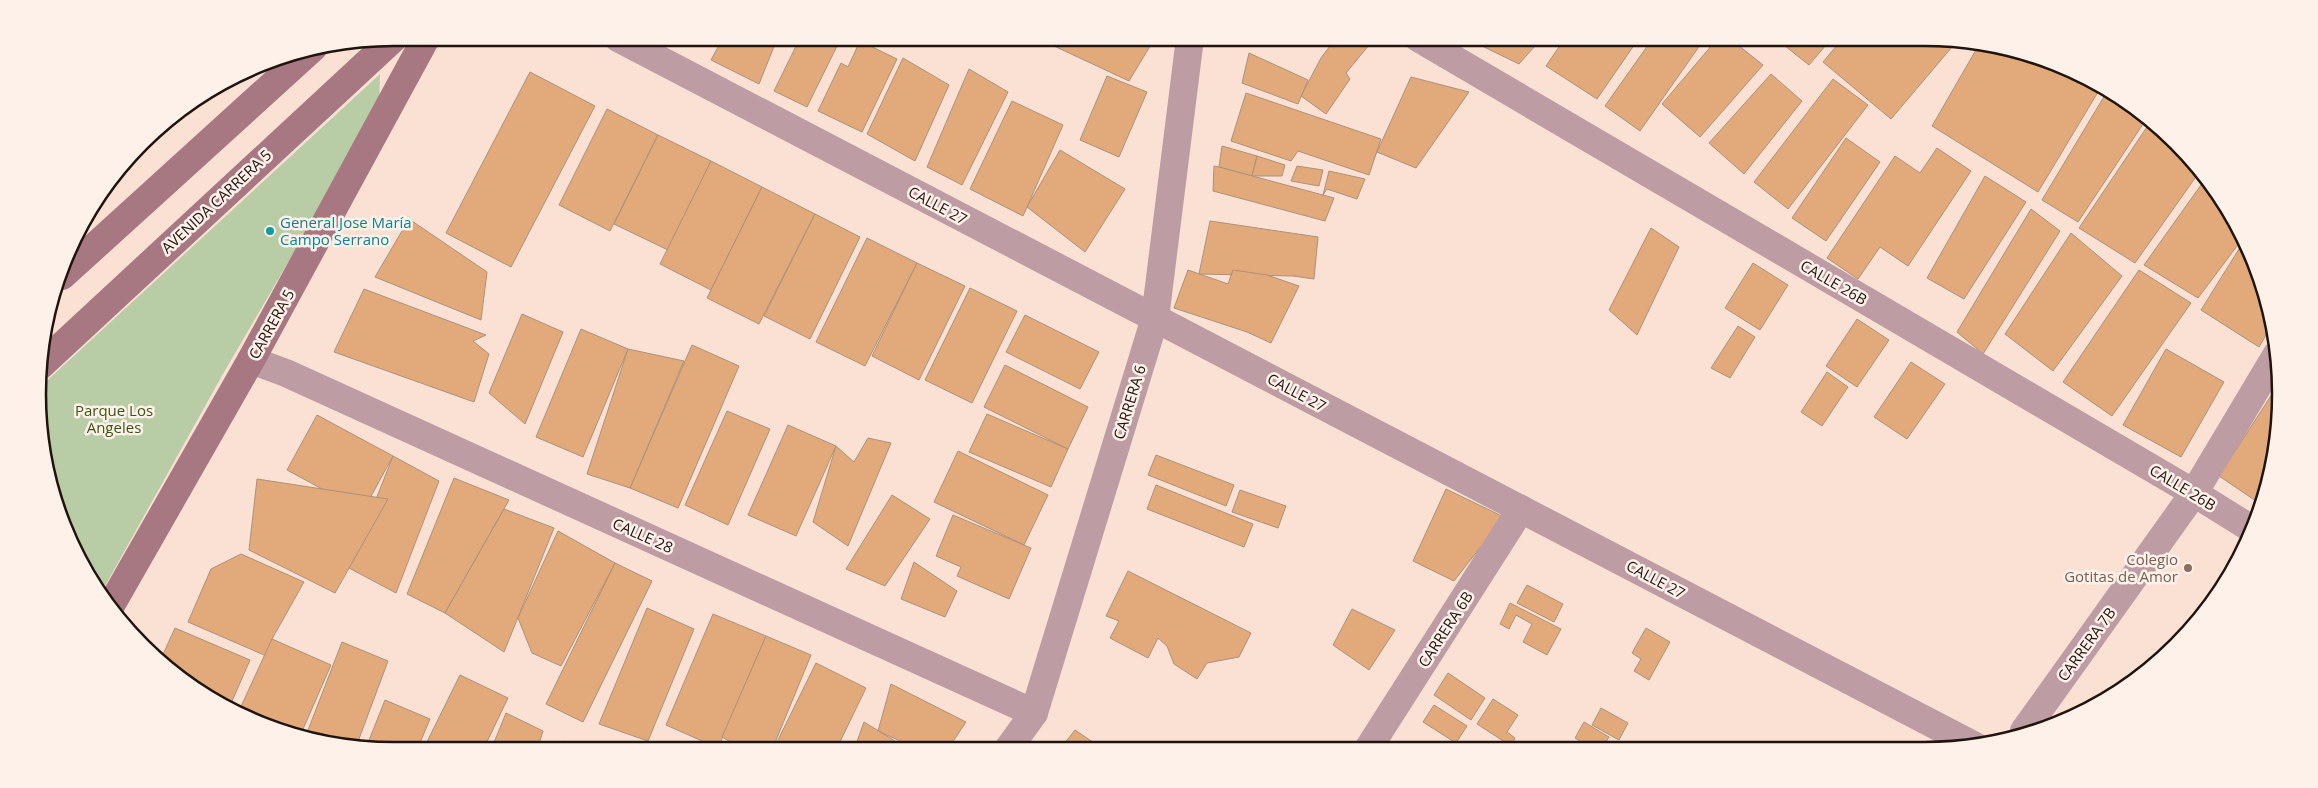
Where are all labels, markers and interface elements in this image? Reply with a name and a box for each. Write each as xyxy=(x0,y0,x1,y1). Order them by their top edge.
street label: AVENIDA CARRERA 5 xyxy=(157,145,275,257)
street label: CALLE 27 xyxy=(905,181,971,229)
place label: General Jose María Campo Serrano xyxy=(280,212,412,249)
marker: General Jose María Campo Serrano xyxy=(264,225,276,237)
street label: CALLE 26B xyxy=(1797,255,1871,309)
street label: CARRERA 5 xyxy=(244,285,298,363)
street label: CARRERA 6 xyxy=(1108,362,1150,442)
street label: CALLE 27 xyxy=(1264,368,1330,416)
park label: Parque Los Angeles xyxy=(75,400,153,437)
street label: CALLE 26B xyxy=(2146,459,2220,515)
street label: CALLE 28 xyxy=(610,513,676,557)
place label: Colegio Gotitas de Amor xyxy=(2064,549,2178,586)
street label: CALLE 27 xyxy=(1623,555,1689,603)
marker: Colegio Gotitas de Amor xyxy=(2182,562,2194,574)
street label: CARRERA 6B xyxy=(1413,587,1477,671)
street label: CARRERA 7B xyxy=(2052,603,2120,685)

